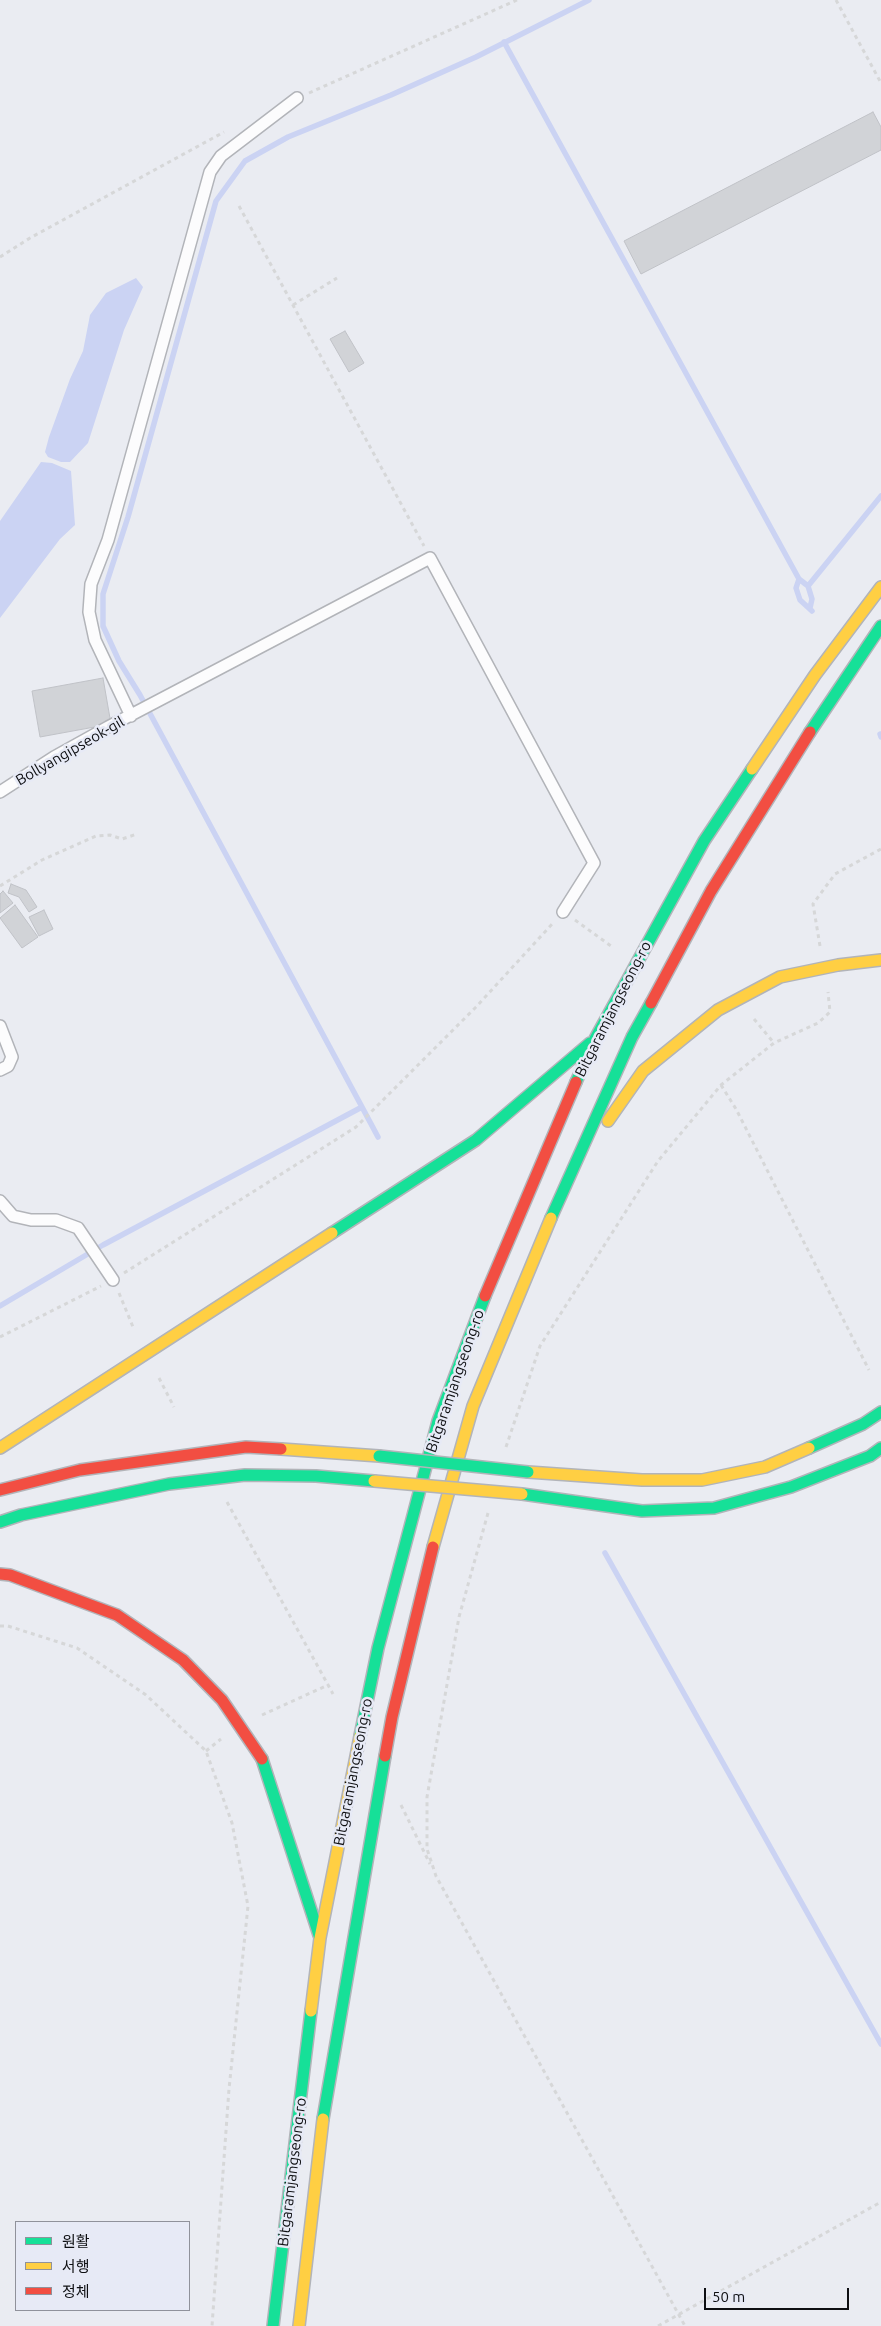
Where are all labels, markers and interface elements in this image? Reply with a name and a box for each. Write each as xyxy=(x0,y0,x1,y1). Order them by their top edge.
street label: Bollyangipseok-gil xyxy=(13,713,127,789)
street label: Bitgaramjangseong-ro xyxy=(571,938,655,1080)
street label: Bitgaramjangseong-ro xyxy=(422,1307,488,1455)
street label: Bitgaramjangseong-ro xyxy=(330,1697,376,1847)
street label: Bitgaramjangseong-ro xyxy=(274,2097,310,2247)
legend xyxy=(15,2221,190,2311)
text: 원활 xyxy=(62,2233,90,2250)
text: 서행 xyxy=(62,2258,90,2275)
scale bar xyxy=(706,2278,851,2310)
text: 정체 xyxy=(62,2283,90,2300)
text: 50 m xyxy=(712,2288,745,2305)

